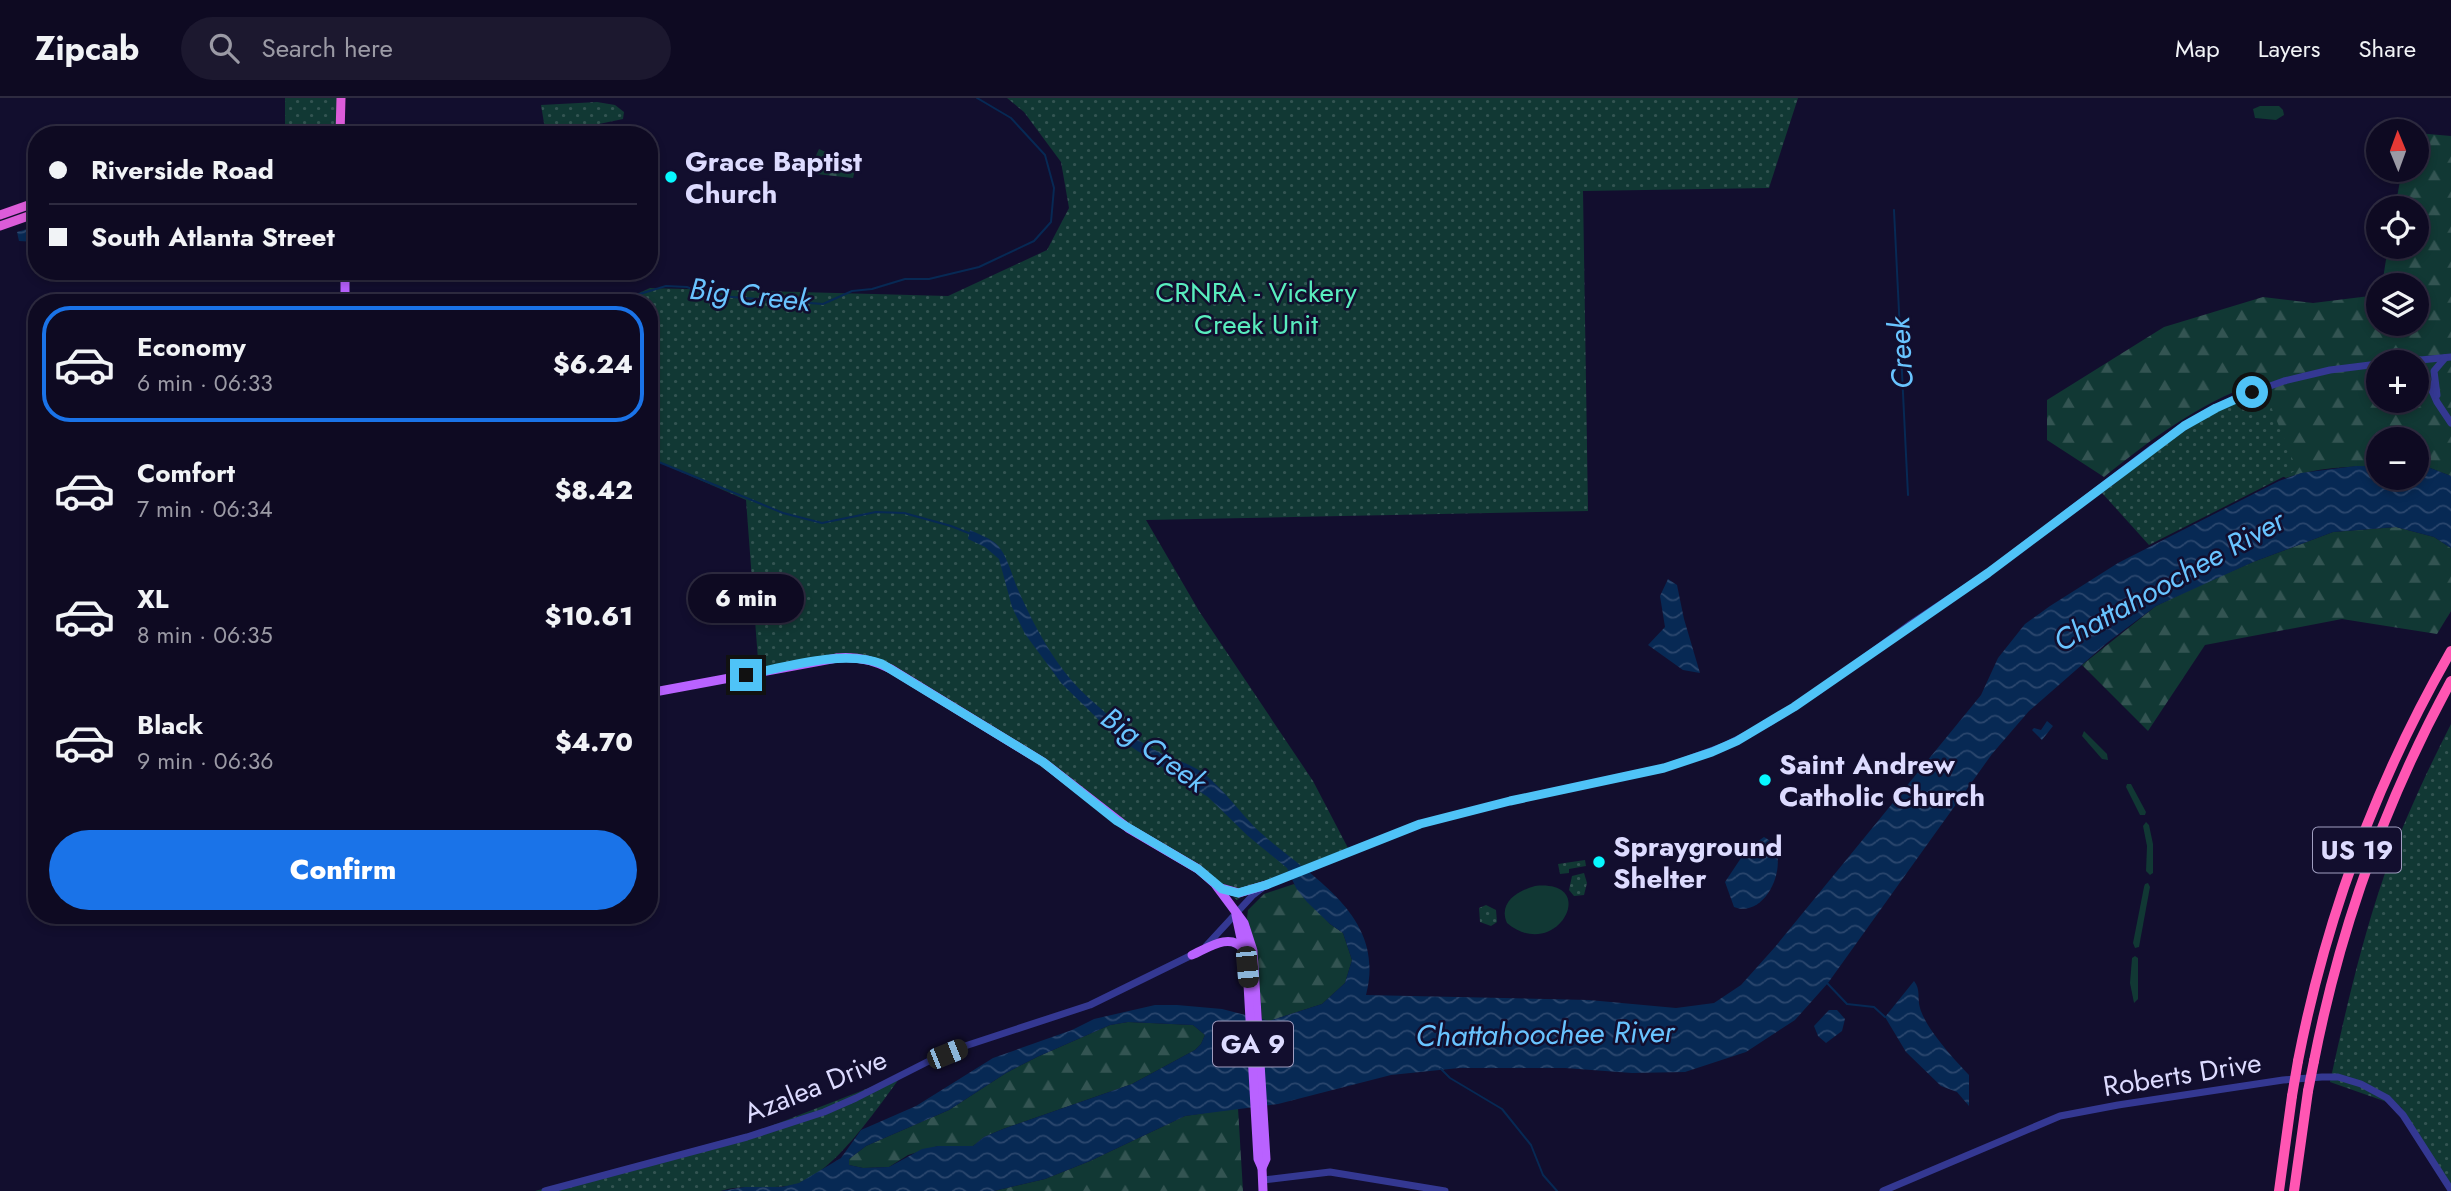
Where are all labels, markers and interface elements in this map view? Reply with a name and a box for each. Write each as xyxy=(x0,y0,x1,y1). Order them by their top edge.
search box xyxy=(181,17,671,80)
text: Zipcab xyxy=(35,25,139,72)
icon: search xyxy=(205,29,243,67)
text: Search here xyxy=(261,29,393,67)
text: Map xyxy=(2175,31,2220,66)
text: Layers xyxy=(2258,31,2320,66)
text: Share xyxy=(2358,31,2416,66)
north arrow xyxy=(2366,119,2429,182)
map controls xyxy=(2366,119,2429,490)
place label: Grace Baptist Church xyxy=(685,141,862,214)
text: Riverside Road xyxy=(91,151,274,189)
marker: Grace Baptist Church xyxy=(663,169,679,185)
button: locate xyxy=(2366,196,2429,259)
text: South Atlanta Street xyxy=(91,218,335,256)
water label: Big Creek xyxy=(687,267,814,322)
park label: CRNRA - Vickery Creek Unit xyxy=(1155,272,1357,345)
button: layers xyxy=(2366,273,2429,336)
water label: Creek xyxy=(1877,315,1924,390)
text: Economy xyxy=(137,328,246,366)
icon: car xyxy=(53,333,116,396)
text: $6.24 xyxy=(553,345,633,383)
button: + xyxy=(2366,350,2429,413)
text: 6 min · 06:33 xyxy=(137,366,273,400)
route start xyxy=(2236,376,2268,408)
button: − xyxy=(2366,427,2429,490)
text: Comfort xyxy=(137,454,235,492)
icon: car xyxy=(53,459,116,522)
text: $8.42 xyxy=(555,471,633,509)
text: 7 min · 06:34 xyxy=(137,492,273,526)
water label: Chattahoochee River xyxy=(2045,498,2294,662)
callout: 6 min xyxy=(688,574,804,622)
text: XL xyxy=(137,580,169,618)
text: 6 min xyxy=(715,581,777,615)
icon: car xyxy=(53,585,116,648)
text: $10.61 xyxy=(545,597,633,635)
text: 8 min · 06:35 xyxy=(137,618,273,652)
route end xyxy=(730,659,762,691)
water label: Big Creek xyxy=(1092,696,1217,803)
text: Black xyxy=(137,706,203,744)
icon: car xyxy=(53,711,116,774)
text: $4.70 xyxy=(555,723,633,761)
text: 9 min · 06:36 xyxy=(137,744,274,778)
place label: Saint Andrew Catholic Church xyxy=(1779,744,1985,817)
marker: Saint Andrew Catholic Church xyxy=(1757,772,1773,788)
place label: Sprayground Shelter xyxy=(1613,826,1783,899)
road number: US 19 xyxy=(2313,828,2401,872)
button: Confirm xyxy=(49,830,637,910)
marker: Sprayground Shelter xyxy=(1591,854,1607,870)
car xyxy=(1235,945,1260,989)
water label: Chattahoochee River xyxy=(1415,1010,1677,1057)
road number: GA 9 xyxy=(1213,1021,1293,1066)
car xyxy=(924,1036,971,1072)
street label: Azalea Drive xyxy=(737,1039,893,1134)
street label: Roberts Drive xyxy=(2100,1042,2264,1107)

